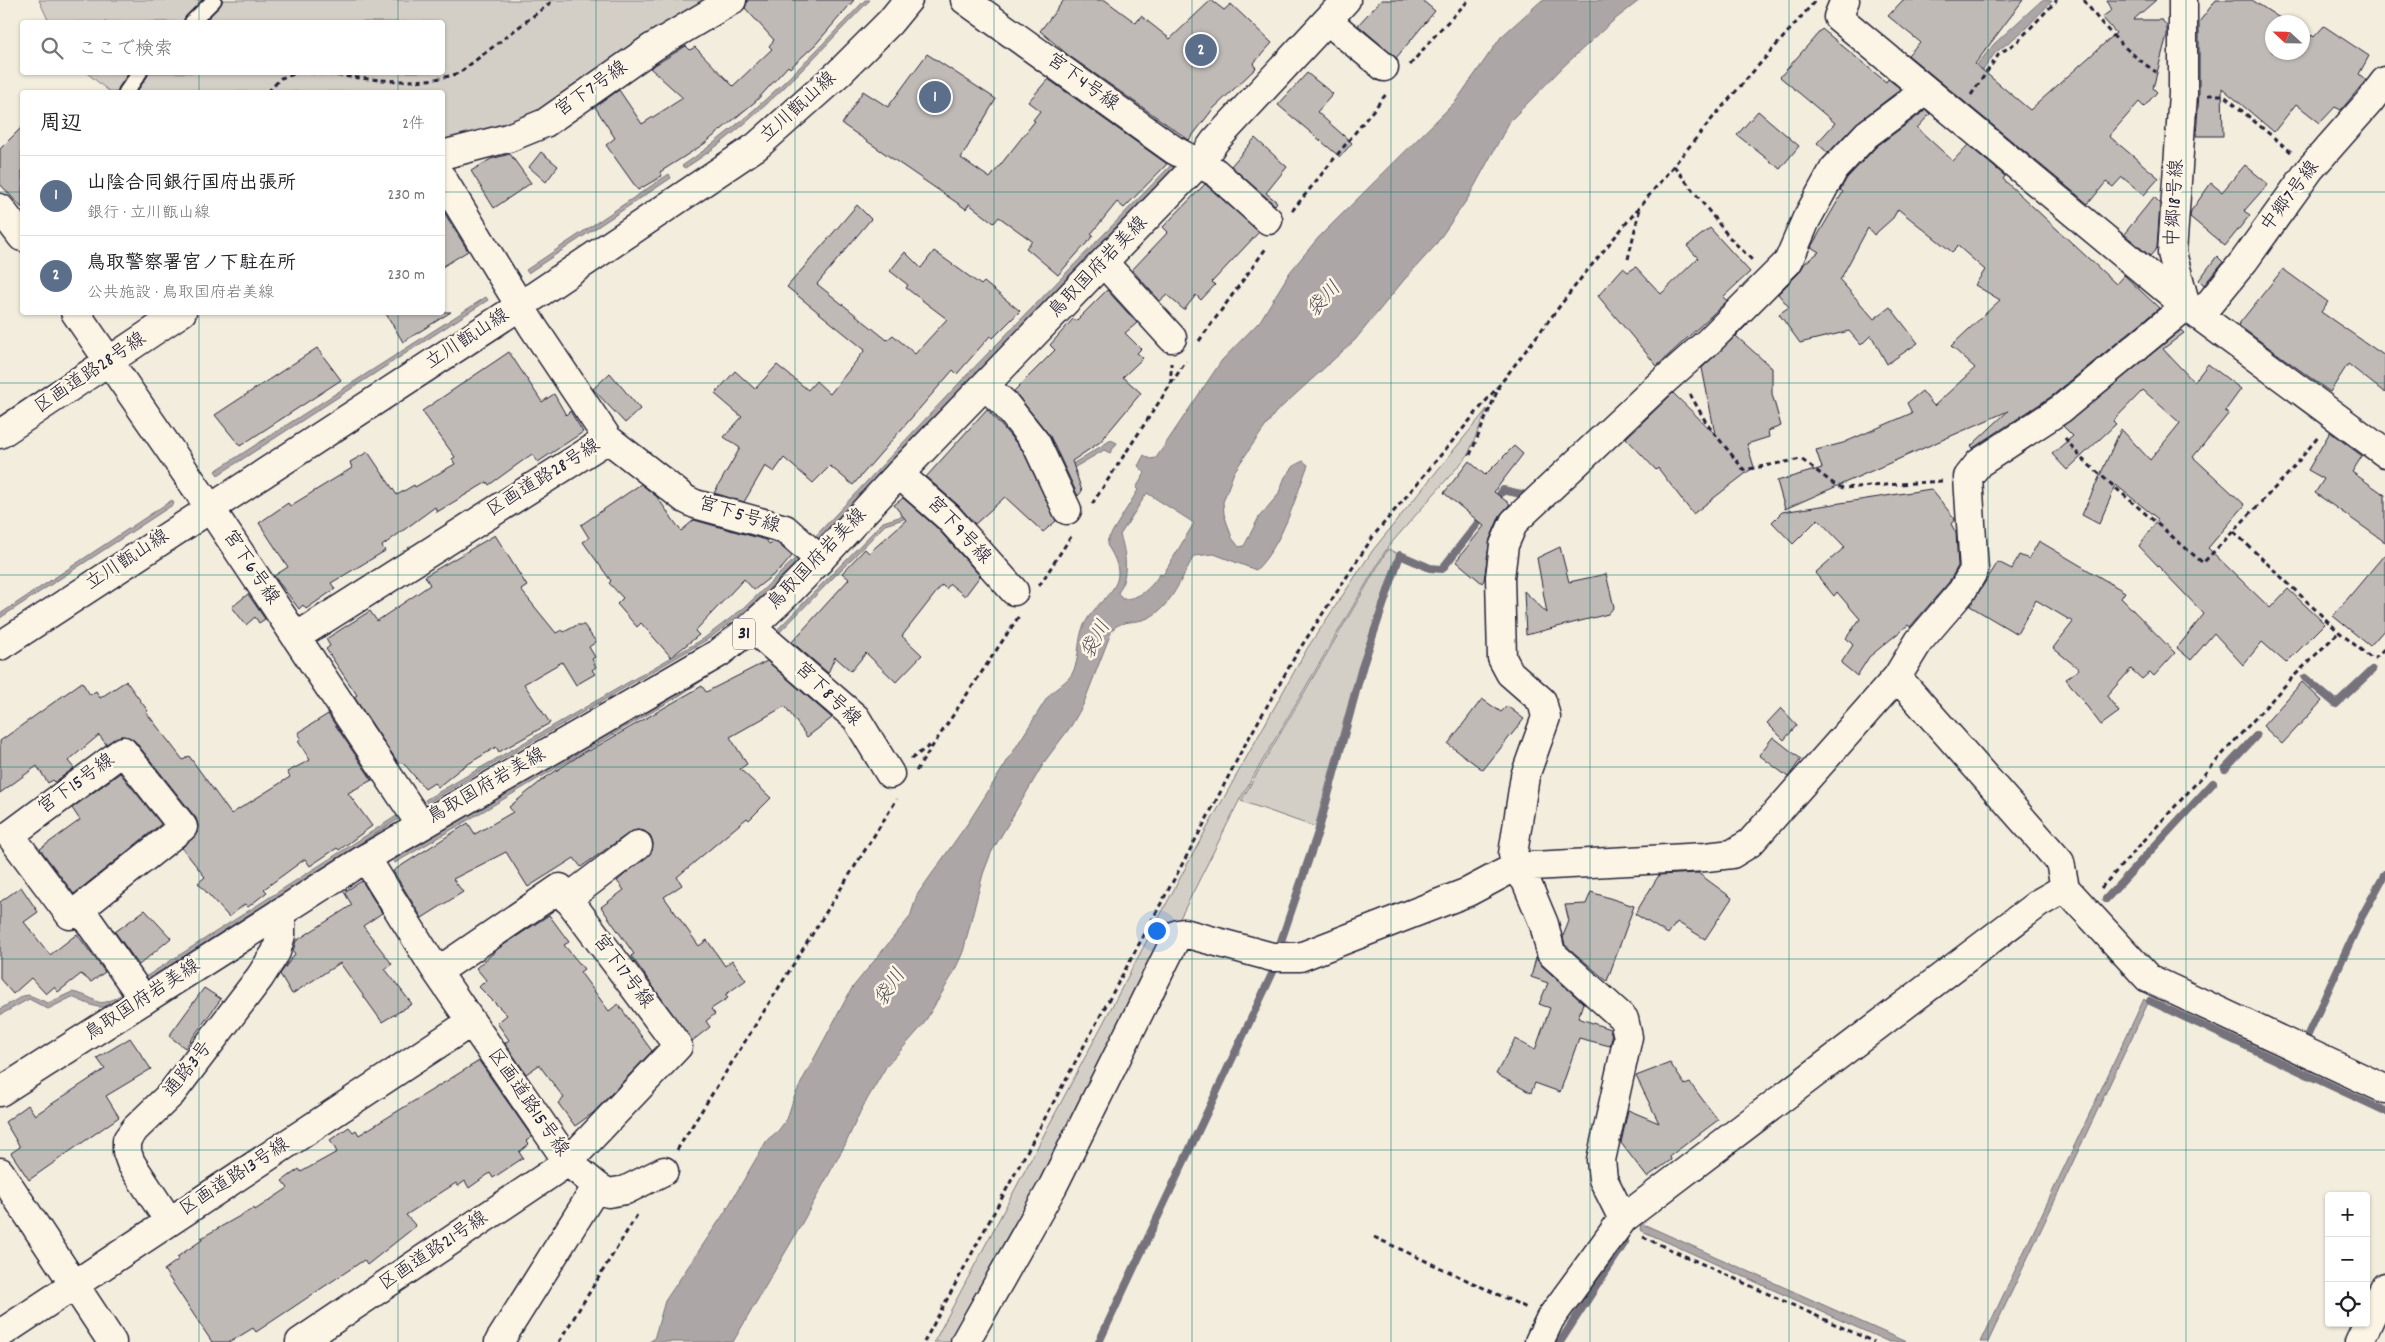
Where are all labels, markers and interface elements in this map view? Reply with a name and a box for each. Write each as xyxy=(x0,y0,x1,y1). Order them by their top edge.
north arrow xyxy=(2265,15,2310,60)
search box xyxy=(20,20,445,75)
pin: 2 xyxy=(1185,31,1217,69)
icon: search xyxy=(38,34,66,62)
text: ここで検索 xyxy=(78,37,173,64)
street label: 宮下4号線 xyxy=(1040,47,1124,119)
street label: 宮下7号線 xyxy=(550,55,634,125)
street label: 立川甑山線 xyxy=(755,66,843,150)
pin: 1 xyxy=(919,78,951,116)
text: 周辺 xyxy=(40,110,82,140)
text: 2件 xyxy=(402,113,425,136)
street label: 中郷7号線 xyxy=(2255,156,2327,238)
street label: 中郷18号線 xyxy=(2160,158,2192,248)
text: 山陰合同銀行国府出張所 xyxy=(87,171,296,198)
text: 1 xyxy=(54,184,58,207)
text: 230 m xyxy=(388,184,425,207)
text: 銀行 · 立川甑山線 xyxy=(87,202,210,225)
street label: 鳥取国府岩美線 xyxy=(1043,211,1155,325)
text: 鳥取警察署宮ノ下駐在所 xyxy=(87,251,296,278)
text: 2 xyxy=(53,264,60,287)
text: 230 m xyxy=(388,264,425,287)
water label: 袋川 xyxy=(1301,276,1349,324)
text: 公共施設 · 鳥取国府岩美線 xyxy=(87,282,274,305)
street label: 立川甑山線 xyxy=(421,303,515,377)
street label: 区画道路28号線 xyxy=(30,326,152,422)
street label: 区画道路28号線 xyxy=(482,433,606,525)
street label: 宮下5号線 xyxy=(694,491,784,541)
street label: 宮下9号線 xyxy=(919,491,997,571)
street label: 鳥取国府岩美線 xyxy=(762,503,874,617)
street label: 立川甑山線 xyxy=(81,524,175,598)
street label: 宮下6号線 xyxy=(215,525,285,611)
water label: 袋川 xyxy=(1075,616,1119,664)
road number: 31 xyxy=(733,618,755,650)
street label: 宮下8号線 xyxy=(788,656,866,734)
street label: 鳥取国府岩美線 xyxy=(423,742,551,832)
street label: 宮下15号線 xyxy=(33,748,121,822)
your location xyxy=(1144,918,1170,944)
street label: 宮下17号線 xyxy=(585,929,659,1015)
street label: 鳥取国府岩美線 xyxy=(80,953,206,1049)
water label: 袋川 xyxy=(868,964,914,1012)
street label: 通路3号 xyxy=(158,1036,220,1104)
street label: 区画道路15号線 xyxy=(480,1043,574,1163)
street label: 区画道路13号線 xyxy=(175,1132,295,1224)
map controls xyxy=(2325,1192,2370,1327)
button: + xyxy=(2325,1192,2370,1237)
street label: 区画道路21号線 xyxy=(374,1205,494,1299)
button: − xyxy=(2325,1237,2370,1282)
button: locate xyxy=(2325,1282,2370,1327)

